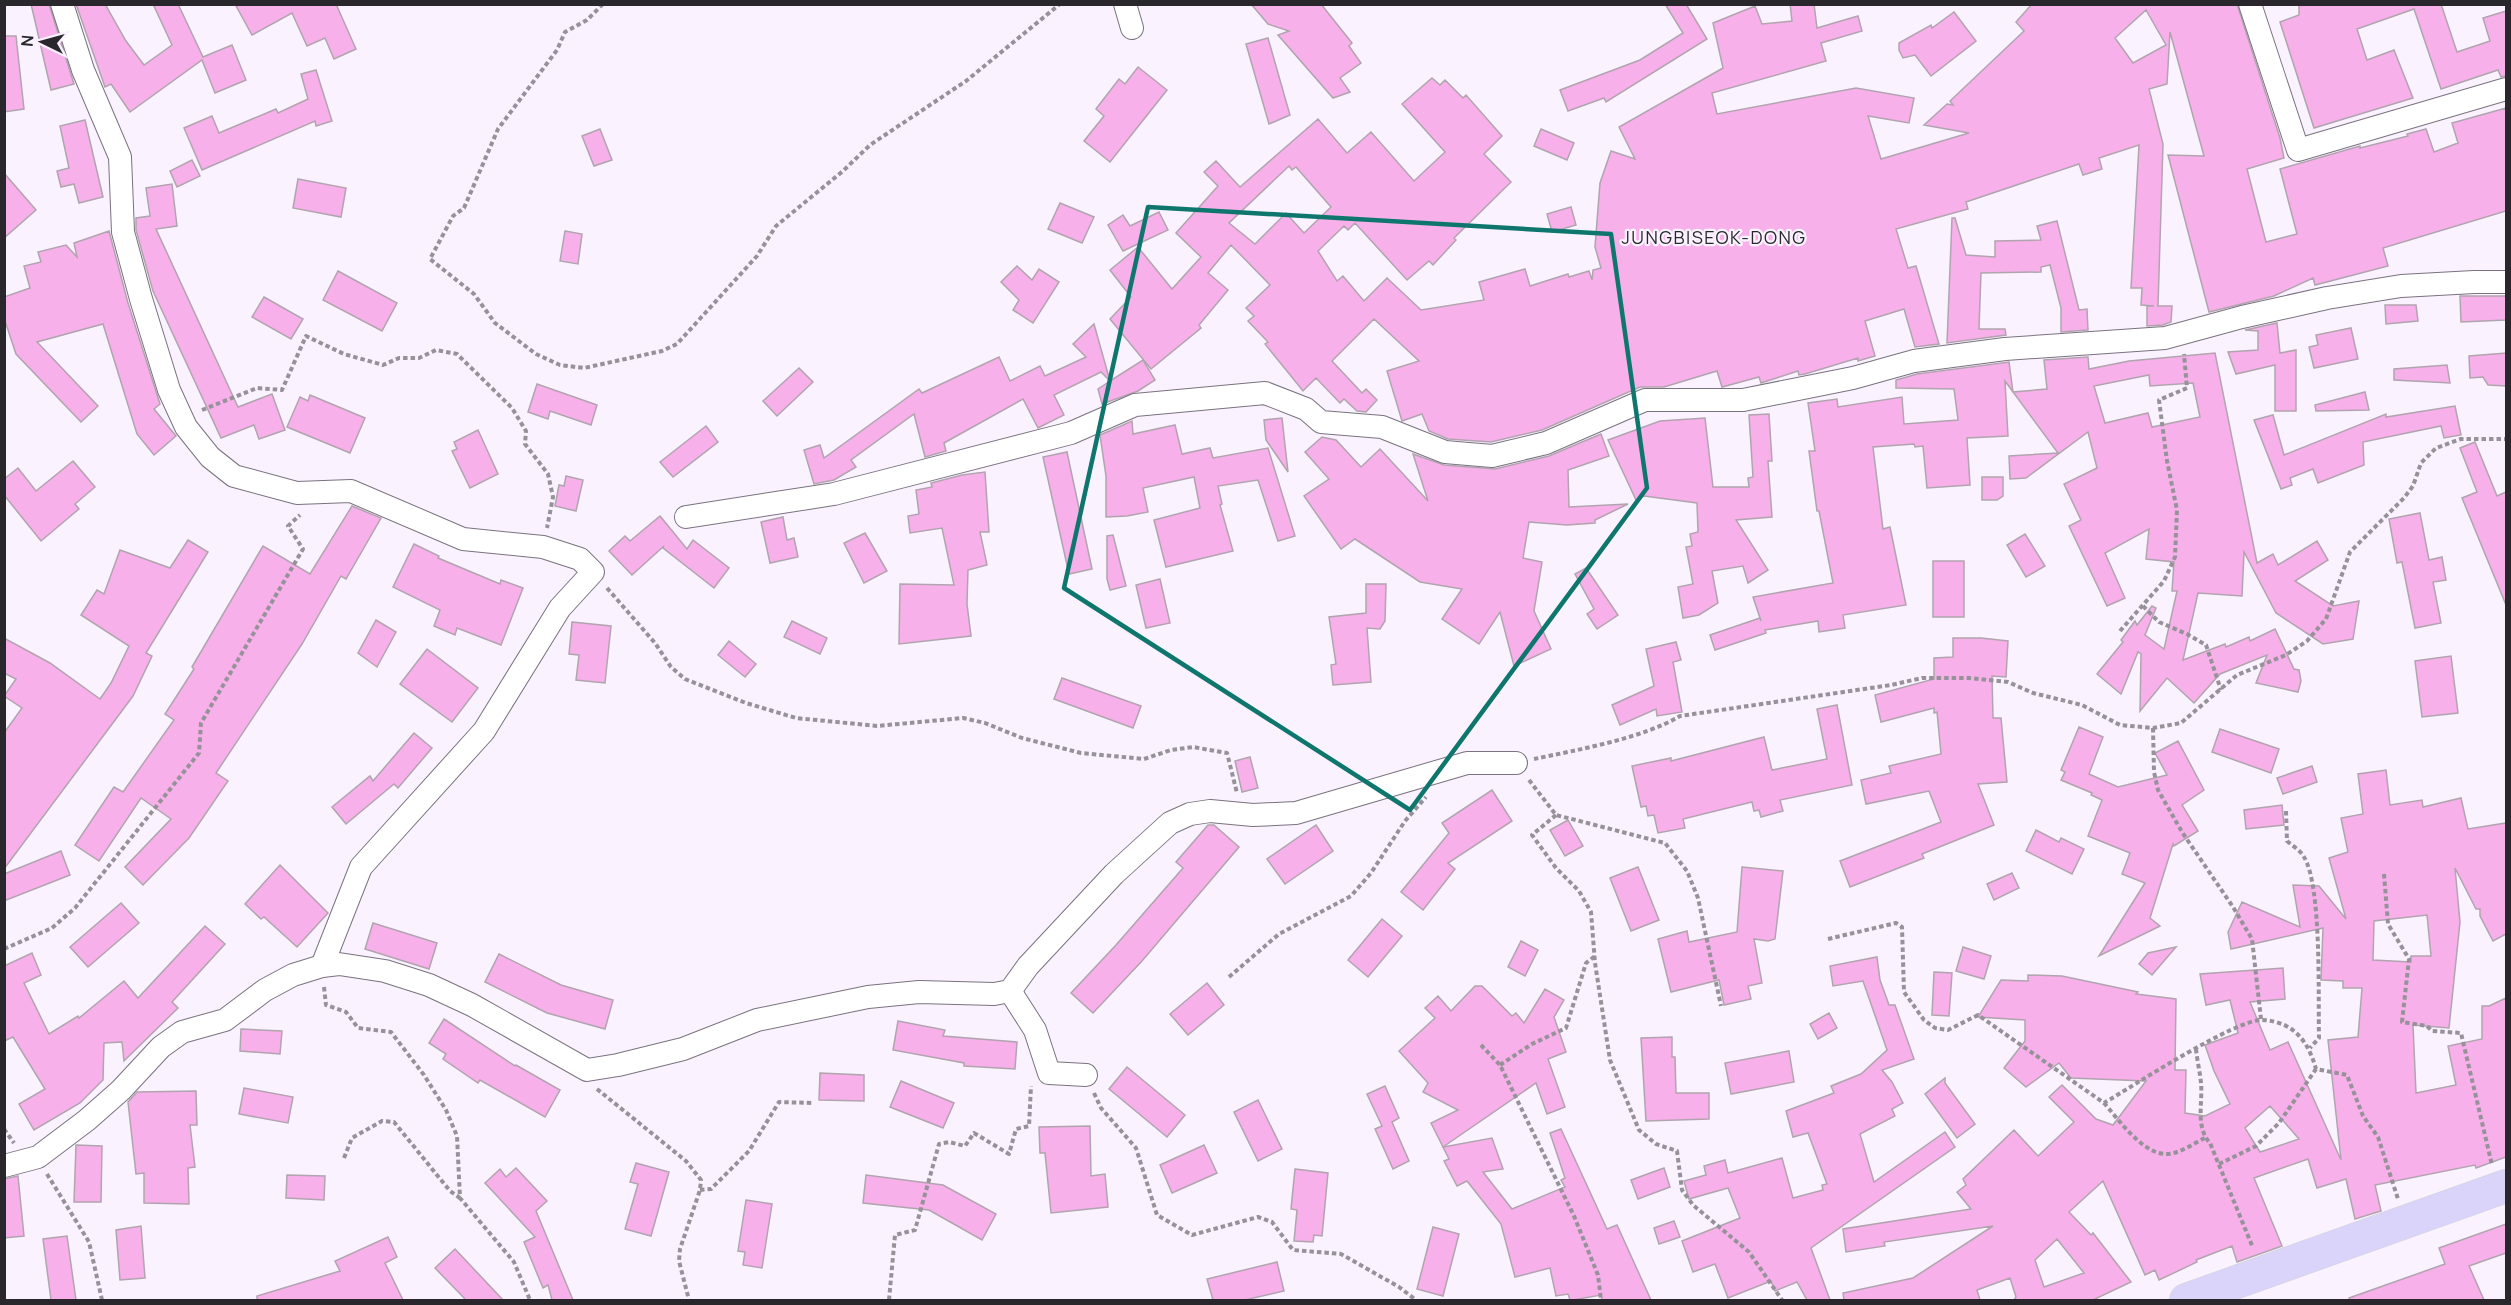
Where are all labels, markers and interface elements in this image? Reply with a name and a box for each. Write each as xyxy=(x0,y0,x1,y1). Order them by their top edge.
north arrow xyxy=(12,12,72,72)
text: N xyxy=(16,34,39,47)
district label: JUNGBISEOK-DONG xyxy=(1621,225,1807,249)

